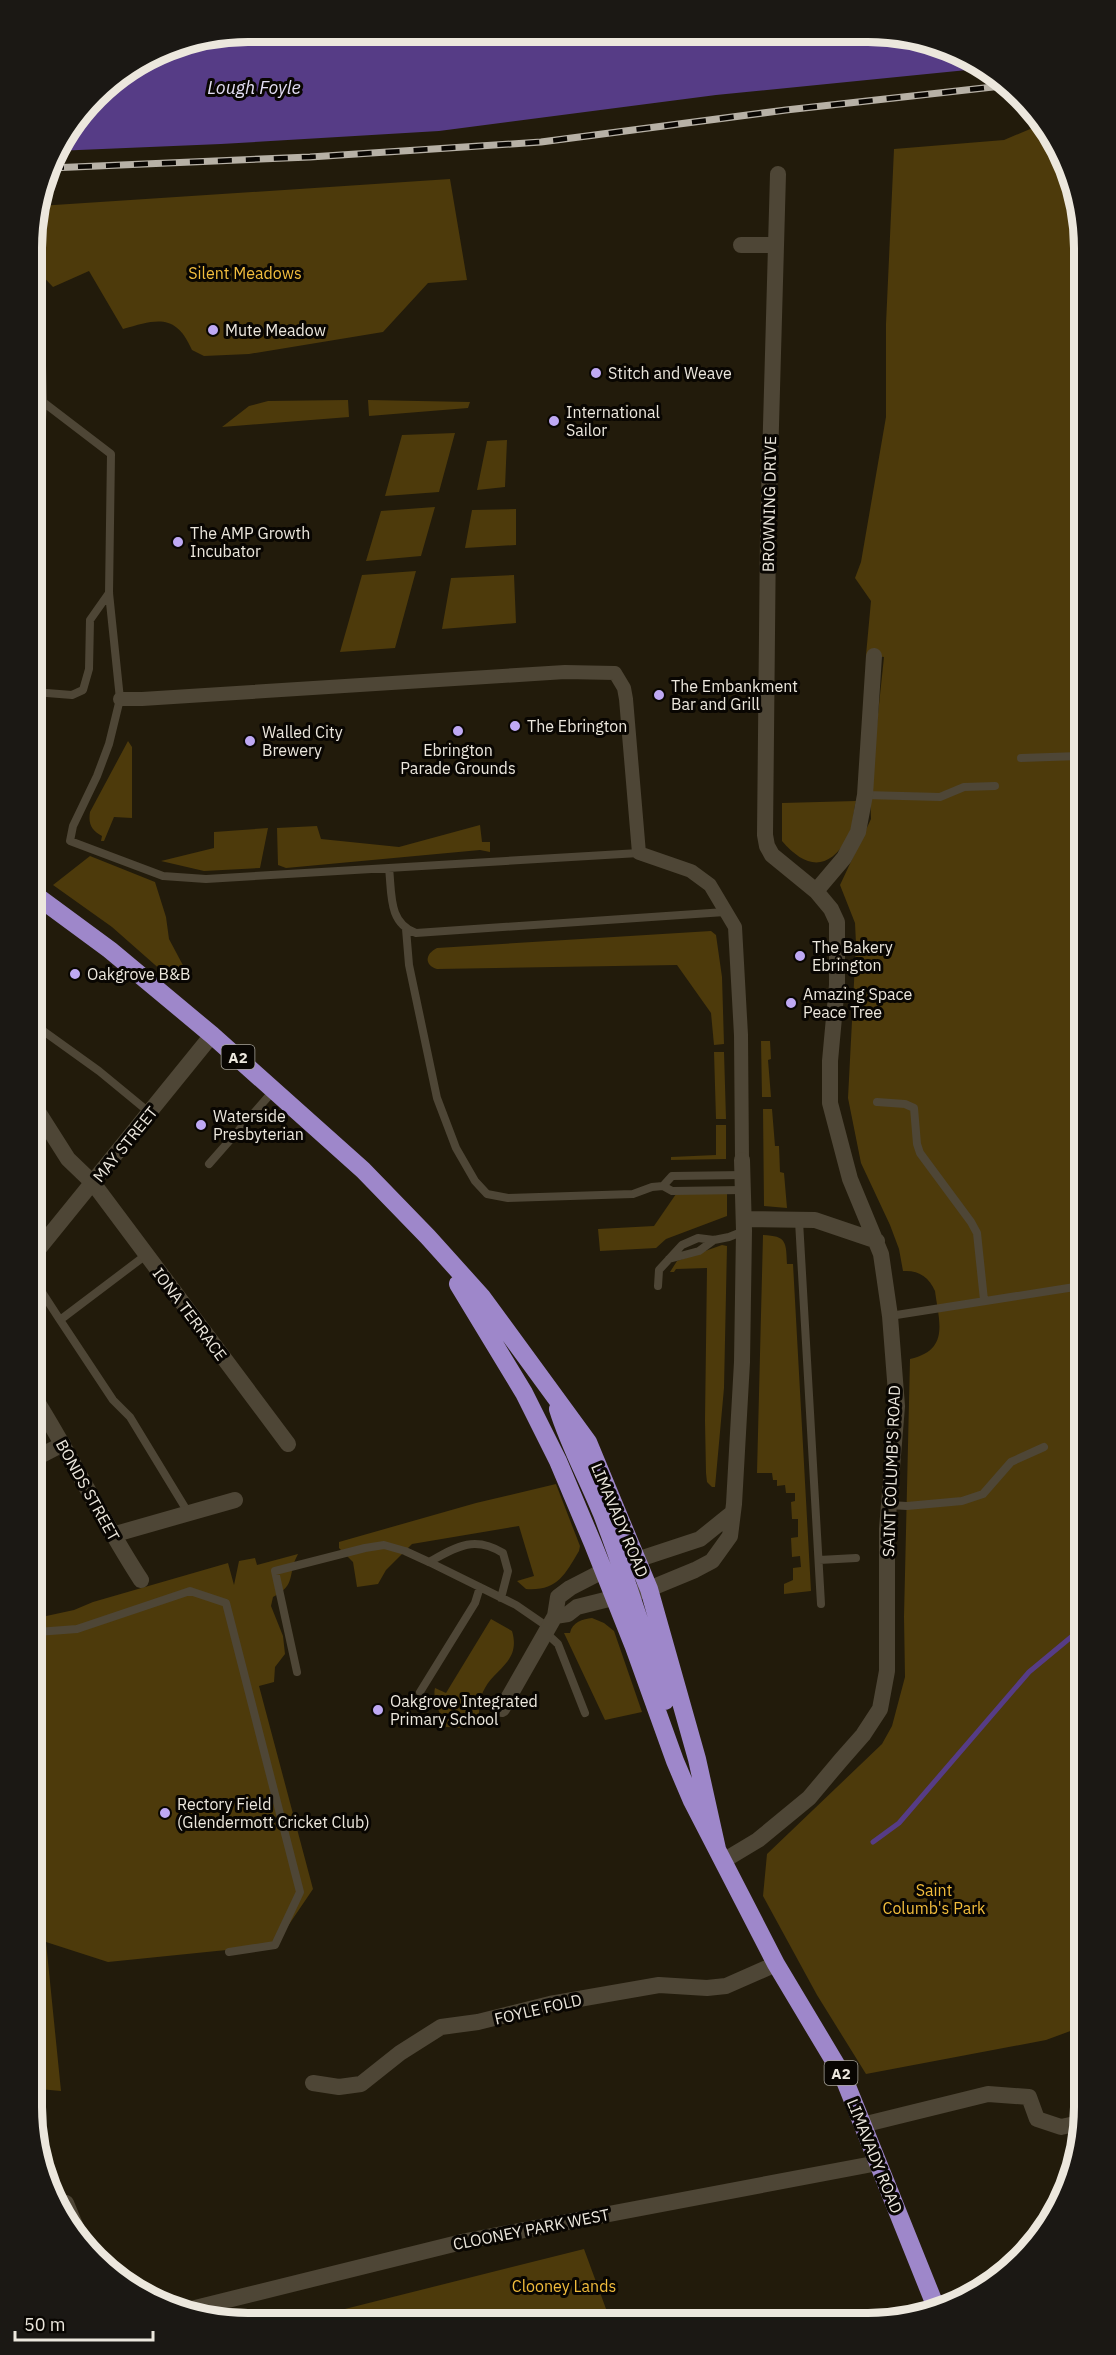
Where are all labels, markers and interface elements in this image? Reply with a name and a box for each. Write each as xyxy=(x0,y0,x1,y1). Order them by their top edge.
water label: Lough Foyle xyxy=(207,76,301,99)
park label: Silent Meadows xyxy=(188,263,302,283)
place label: Mute Meadow xyxy=(225,320,326,340)
marker: Mute Meadow xyxy=(206,323,220,337)
place label: Stitch and Weave xyxy=(608,363,732,383)
marker: Stitch and Weave xyxy=(589,366,603,380)
place label: International Sailor xyxy=(566,402,660,440)
marker: International Sailor xyxy=(547,414,561,428)
street label: BROWNING DRIVE xyxy=(758,436,780,572)
place label: The AMP Growth Incubator xyxy=(190,523,310,561)
marker: The AMP Growth Incubator xyxy=(171,535,185,549)
place label: The Embankment Bar and Grill xyxy=(671,676,798,714)
marker: The Embankment Bar and Grill xyxy=(652,688,666,702)
place label: The Ebrington xyxy=(527,716,627,736)
marker: The Ebrington xyxy=(508,719,522,733)
place label: Walled City Brewery xyxy=(262,722,343,760)
marker: Ebrington Parade Grounds xyxy=(451,724,465,738)
marker: Walled City Brewery xyxy=(243,734,257,748)
place label: Ebrington Parade Grounds xyxy=(400,740,516,778)
place label: The Bakery Ebrington xyxy=(812,937,893,975)
marker: The Bakery Ebrington xyxy=(793,949,807,963)
place label: Oakgrove B&B xyxy=(87,964,191,984)
marker: Oakgrove B&B xyxy=(68,967,82,981)
place label: Amazing Space Peace Tree xyxy=(803,984,913,1022)
marker: Amazing Space Peace Tree xyxy=(784,996,798,1010)
road number: A2 xyxy=(222,1045,254,1069)
street label: MAY STREET xyxy=(88,1102,162,1186)
place label: Waterside Presbyterian xyxy=(213,1106,304,1144)
marker: Waterside Presbyterian xyxy=(194,1118,208,1132)
street label: IONA TERRACE xyxy=(149,1264,231,1364)
street label: SAINT COLUMB'S ROAD xyxy=(878,1385,904,1557)
street label: BONDS STREET xyxy=(52,1436,124,1544)
street label: LIMAVADY ROAD xyxy=(587,1460,653,1580)
place label: Oakgrove Integrated Primary School xyxy=(390,1691,538,1729)
marker: Oakgrove Integrated Primary School xyxy=(371,1703,385,1717)
place label: Rectory Field (Glendermott Cricket Club) xyxy=(177,1794,370,1832)
marker: Rectory Field (Glendermott Cricket Club) xyxy=(158,1806,172,1820)
park label: Saint Columb's Park xyxy=(882,1880,986,1918)
street label: FOYLE FOLD xyxy=(492,1989,584,2029)
road number: A2 xyxy=(824,2061,858,2085)
street label: LIMAVADY ROAD xyxy=(843,2096,907,2216)
street label: CLOONEY PARK WEST xyxy=(451,2204,611,2254)
park label: Clooney Lands xyxy=(512,2276,616,2296)
scale bar xyxy=(15,2304,153,2342)
text: 50 m xyxy=(24,2313,66,2336)

